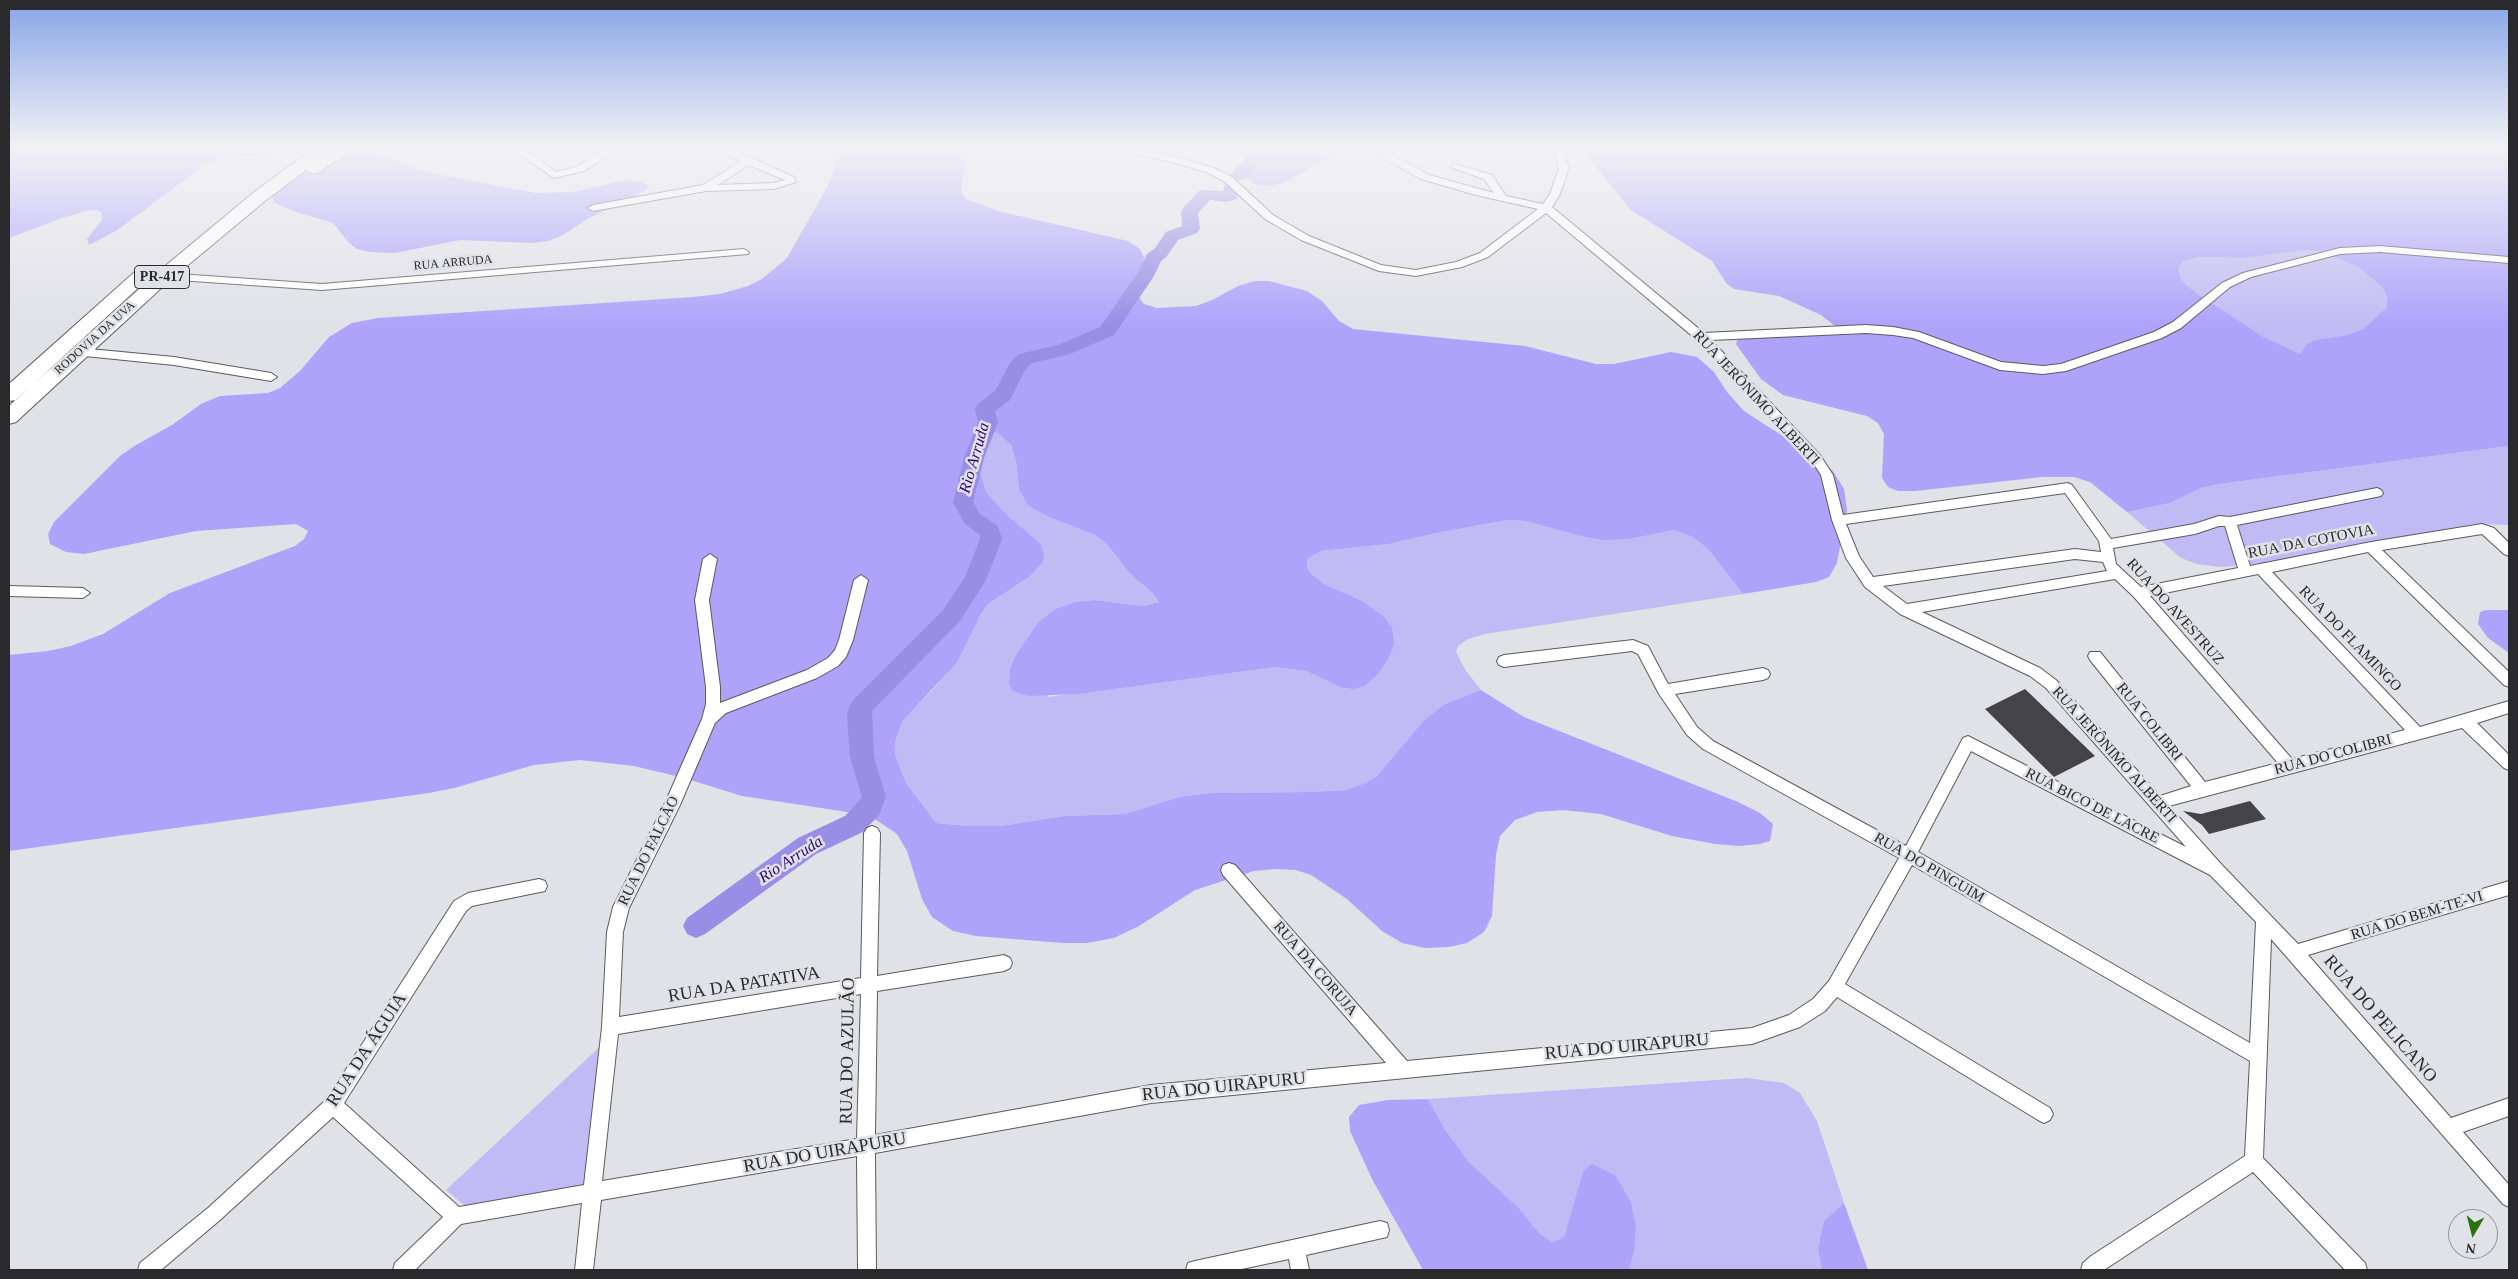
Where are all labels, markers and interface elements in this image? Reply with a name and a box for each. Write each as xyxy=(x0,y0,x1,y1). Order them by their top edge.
street label: RUA ARRUDA xyxy=(413,252,493,274)
road number: PR-417 xyxy=(134,266,190,288)
street label: RODOVIA DA UVA xyxy=(52,298,138,378)
street label: RUA JERÔNIMO ALBERTI xyxy=(1689,327,1823,469)
water label: Rio Arruda xyxy=(956,421,994,495)
street label: RUA DA COTOVIA xyxy=(2246,521,2376,563)
street label: RUA DO AVESTRUZ xyxy=(2122,555,2228,669)
street label: RUA DO FLAMINGO xyxy=(2295,582,2405,696)
street label: RUA COLIBRI xyxy=(2112,679,2186,765)
street label: RUA JERÔNIMO ALBERTI xyxy=(2048,683,2180,827)
street label: RUA DO COLIBRI xyxy=(2272,731,2394,779)
street label: RUA BICO DE LACRE xyxy=(2022,764,2162,848)
street label: RUA DO FALCÃO xyxy=(615,793,683,909)
street label: RUA DO PINGUIM xyxy=(1870,829,1988,907)
water label: Rio Arruda xyxy=(755,832,827,888)
street label: RUA DO BEM-TE-VI xyxy=(2349,887,2485,945)
street label: RUA DA CORUJA xyxy=(1269,918,1361,1020)
street label: RUA DO PELICANO xyxy=(2319,951,2441,1087)
street label: RUA DA PATATIVA xyxy=(666,962,822,1008)
street label: RUA DO AZULÃO xyxy=(836,977,860,1125)
street label: RUA DA ÁGUIA xyxy=(322,989,412,1111)
street label: RUA DO UIRAPURU xyxy=(1544,1029,1710,1065)
street label: RUA DO UIRAPURU xyxy=(1141,1068,1307,1106)
street label: RUA DO UIRAPURU xyxy=(742,1128,908,1178)
north arrow xyxy=(2448,1209,2498,1259)
text: N xyxy=(2465,1240,2477,1256)

